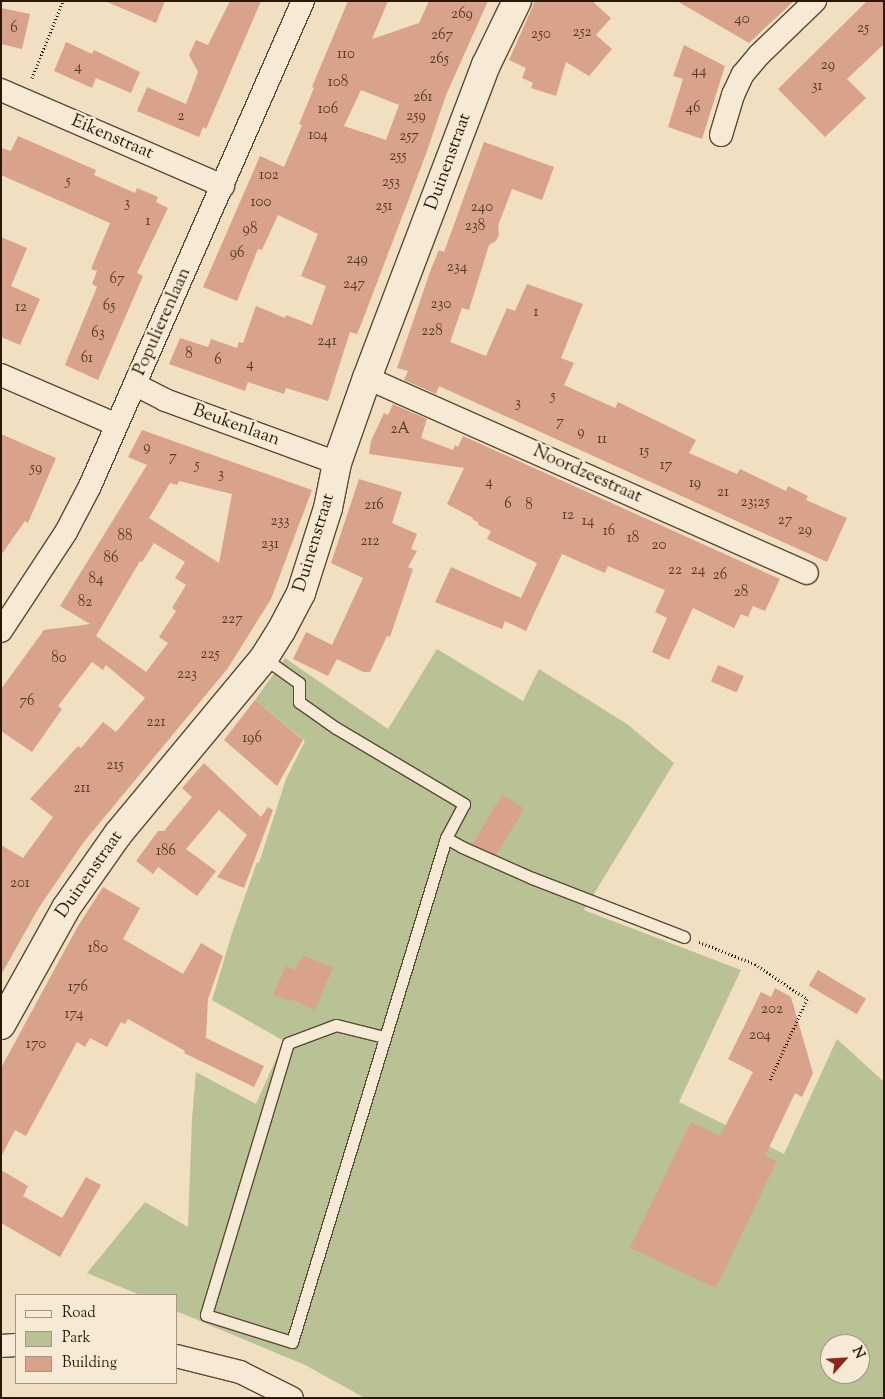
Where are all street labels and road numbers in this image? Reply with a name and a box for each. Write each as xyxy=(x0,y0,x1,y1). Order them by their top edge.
street label: Duinenstraat xyxy=(421,110,477,214)
street label: Eikenstraat xyxy=(68,111,156,165)
street label: Populierenlaan xyxy=(130,265,196,379)
street label: Beukenlaan xyxy=(190,400,282,452)
street label: Noordzeestraat xyxy=(529,441,645,509)
street label: Duinenstraat xyxy=(290,491,340,595)
street label: Duinenstraat xyxy=(52,827,128,923)

